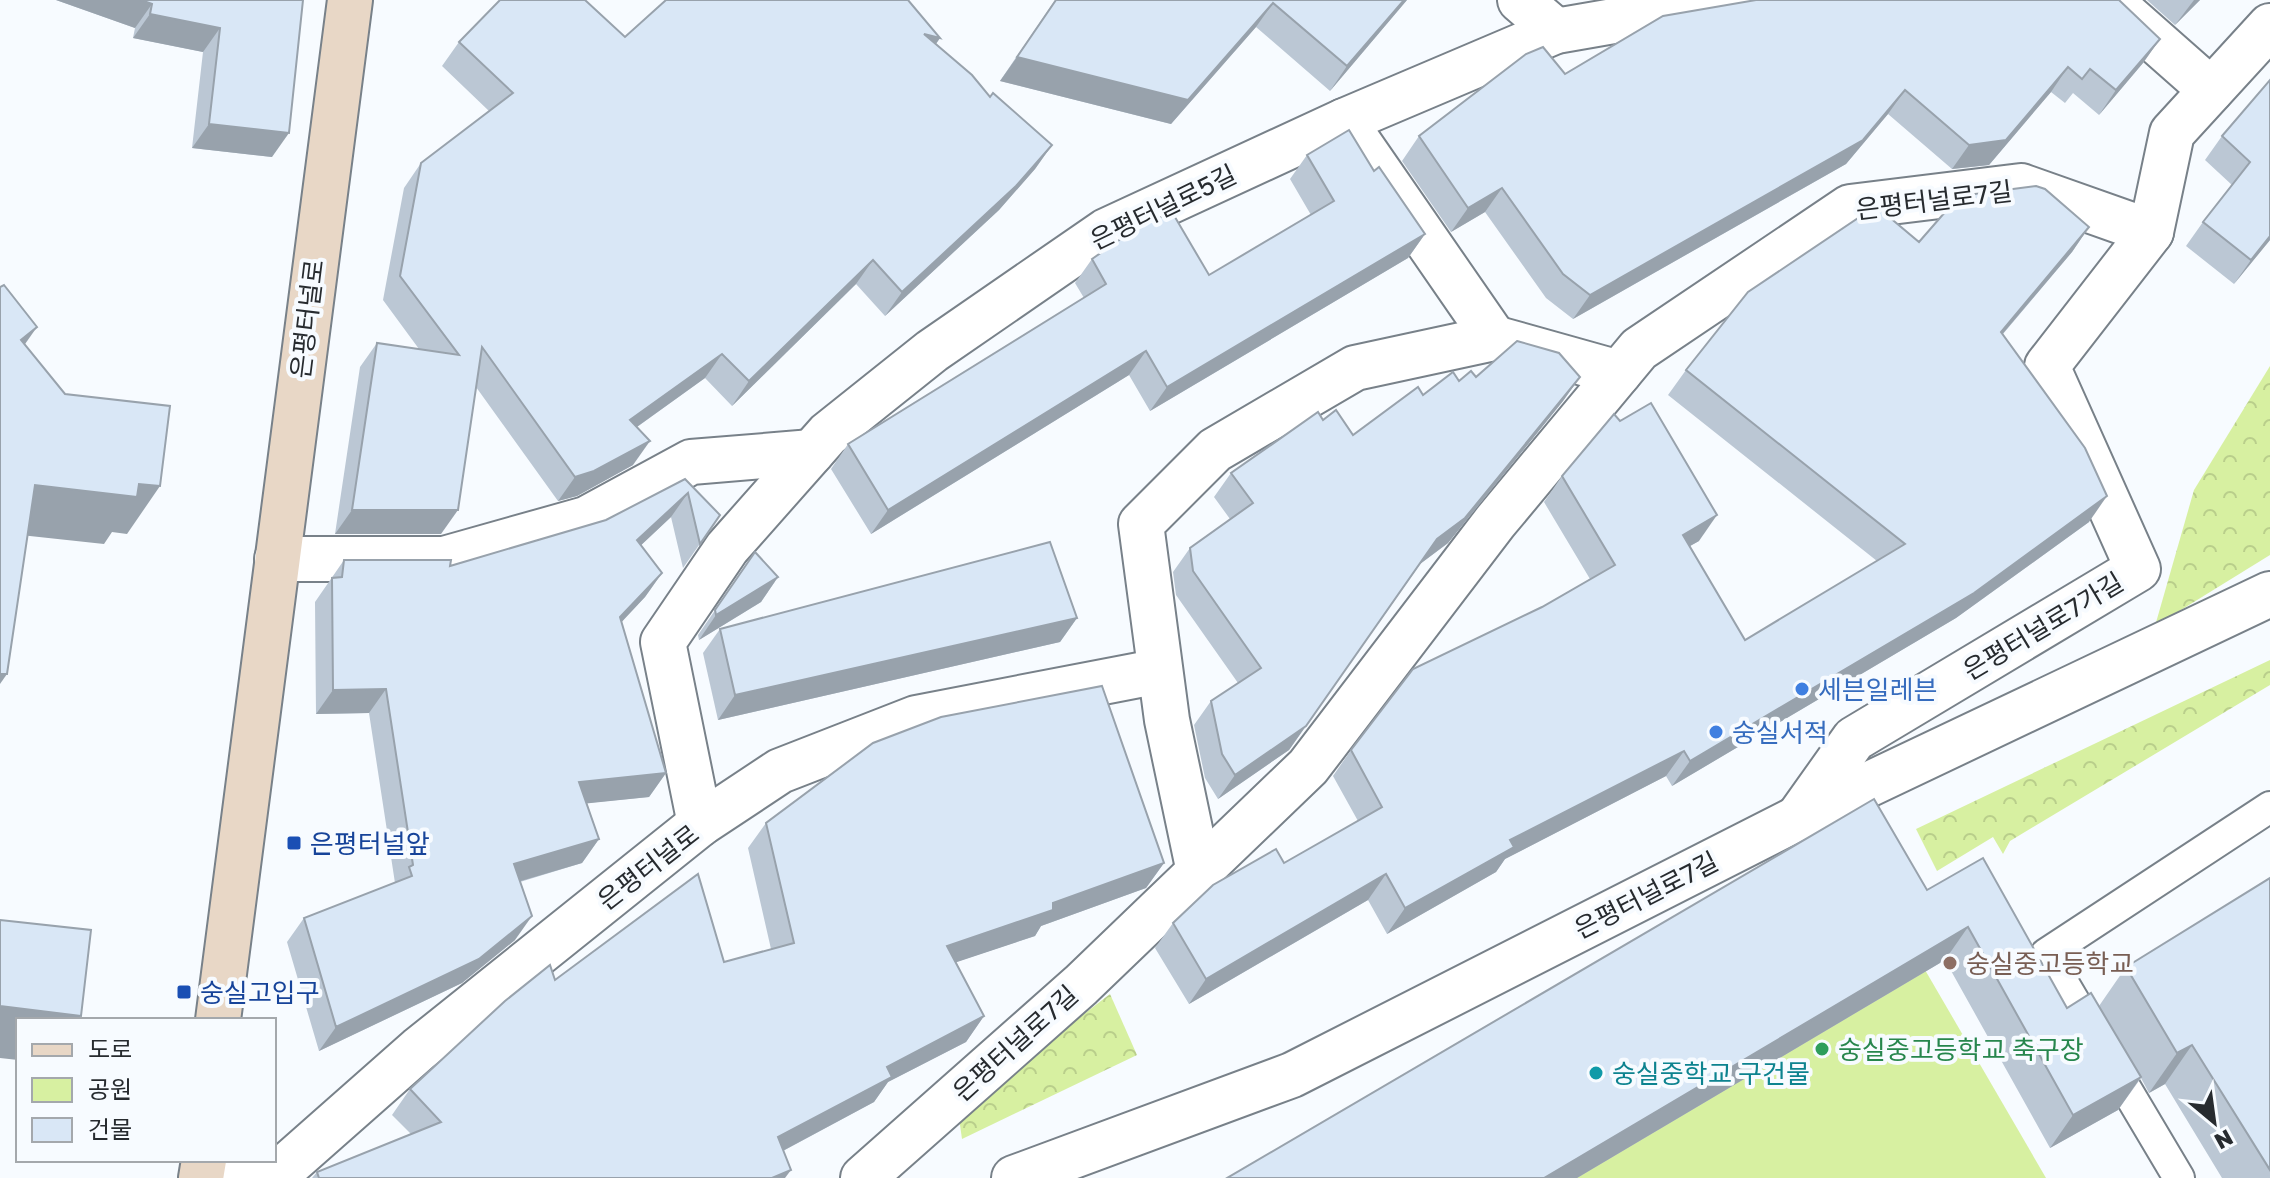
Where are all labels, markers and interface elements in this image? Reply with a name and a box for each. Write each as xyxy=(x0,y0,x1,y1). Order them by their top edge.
street label: 은평터널로5길 xyxy=(1085,158,1241,256)
street label: 은평터널로7길 xyxy=(1854,175,2014,225)
street label: 은평터널로 xyxy=(284,258,330,380)
street label: 은평터널로7가길 xyxy=(1957,566,2129,686)
place label: 세븐일레븐 xyxy=(1818,674,1938,705)
marker: 세븐일레븐 xyxy=(1793,680,1811,698)
place label: 숭실서적 xyxy=(1732,717,1828,748)
marker: 숭실서적 xyxy=(1707,723,1725,741)
street label: 은평터널로 xyxy=(591,818,705,916)
place label: 은평터널앞 xyxy=(310,828,430,859)
marker: 은평터널앞 xyxy=(285,834,303,852)
street label: 은평터널로7길 xyxy=(1569,845,1723,945)
place label: 숭실중고등학교 xyxy=(1966,948,2133,979)
marker: 숭실중고등학교 xyxy=(1941,954,1959,972)
place label: 숭실고입구 xyxy=(200,977,320,1008)
street label: 은평터널로7길 xyxy=(946,979,1084,1107)
marker: 숭실고입구 xyxy=(175,983,193,1001)
legend xyxy=(16,1018,276,1162)
text: 도로 xyxy=(88,1034,132,1063)
place label: 숭실중고등학교 축구장 xyxy=(1838,1034,2084,1065)
marker: 숭실중고등학교 축구장 xyxy=(1813,1040,1831,1058)
place label: 숭실중학교 구건물 xyxy=(1612,1058,1810,1089)
marker: 숭실중학교 구건물 xyxy=(1587,1064,1605,1082)
text: 공원 xyxy=(88,1074,132,1103)
north arrow xyxy=(2174,1082,2254,1162)
text: 건물 xyxy=(88,1114,132,1143)
text: N xyxy=(2210,1124,2238,1156)

